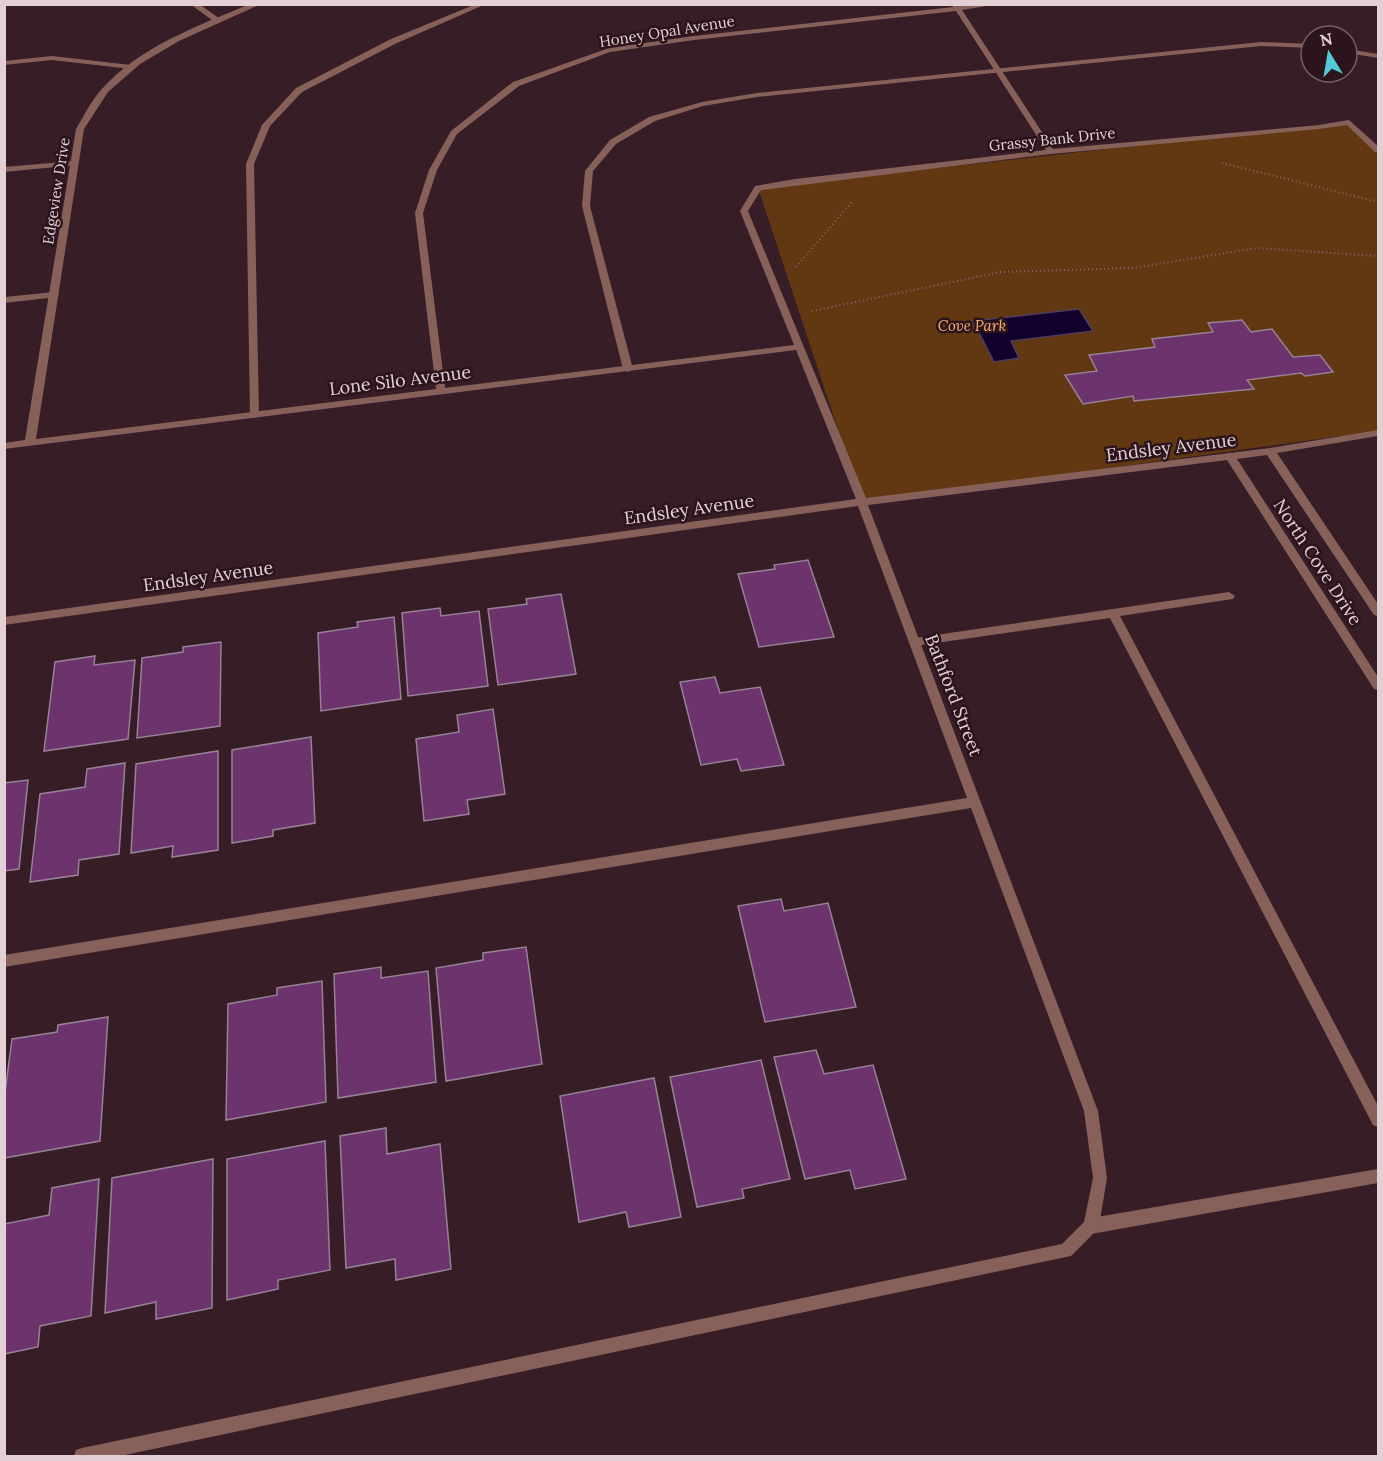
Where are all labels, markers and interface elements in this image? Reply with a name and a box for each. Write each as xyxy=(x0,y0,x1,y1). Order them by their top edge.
street label: Honey Opal Avenue xyxy=(598,11,736,51)
north arrow xyxy=(1299,24,1359,84)
text: N xyxy=(1318,28,1334,50)
street label: Grassy Bank Drive xyxy=(988,123,1116,155)
street label: Edgeview Drive xyxy=(38,136,74,246)
park label: Cove Park xyxy=(938,316,1006,335)
street label: Lone Silo Avenue xyxy=(328,360,472,400)
street label: Endsley Avenue xyxy=(1105,428,1238,466)
street label: Endsley Avenue xyxy=(622,488,756,530)
street label: North Cove Drive xyxy=(1269,495,1368,630)
street label: Endsley Avenue xyxy=(141,555,275,597)
street label: Bathford Street xyxy=(920,631,988,759)

